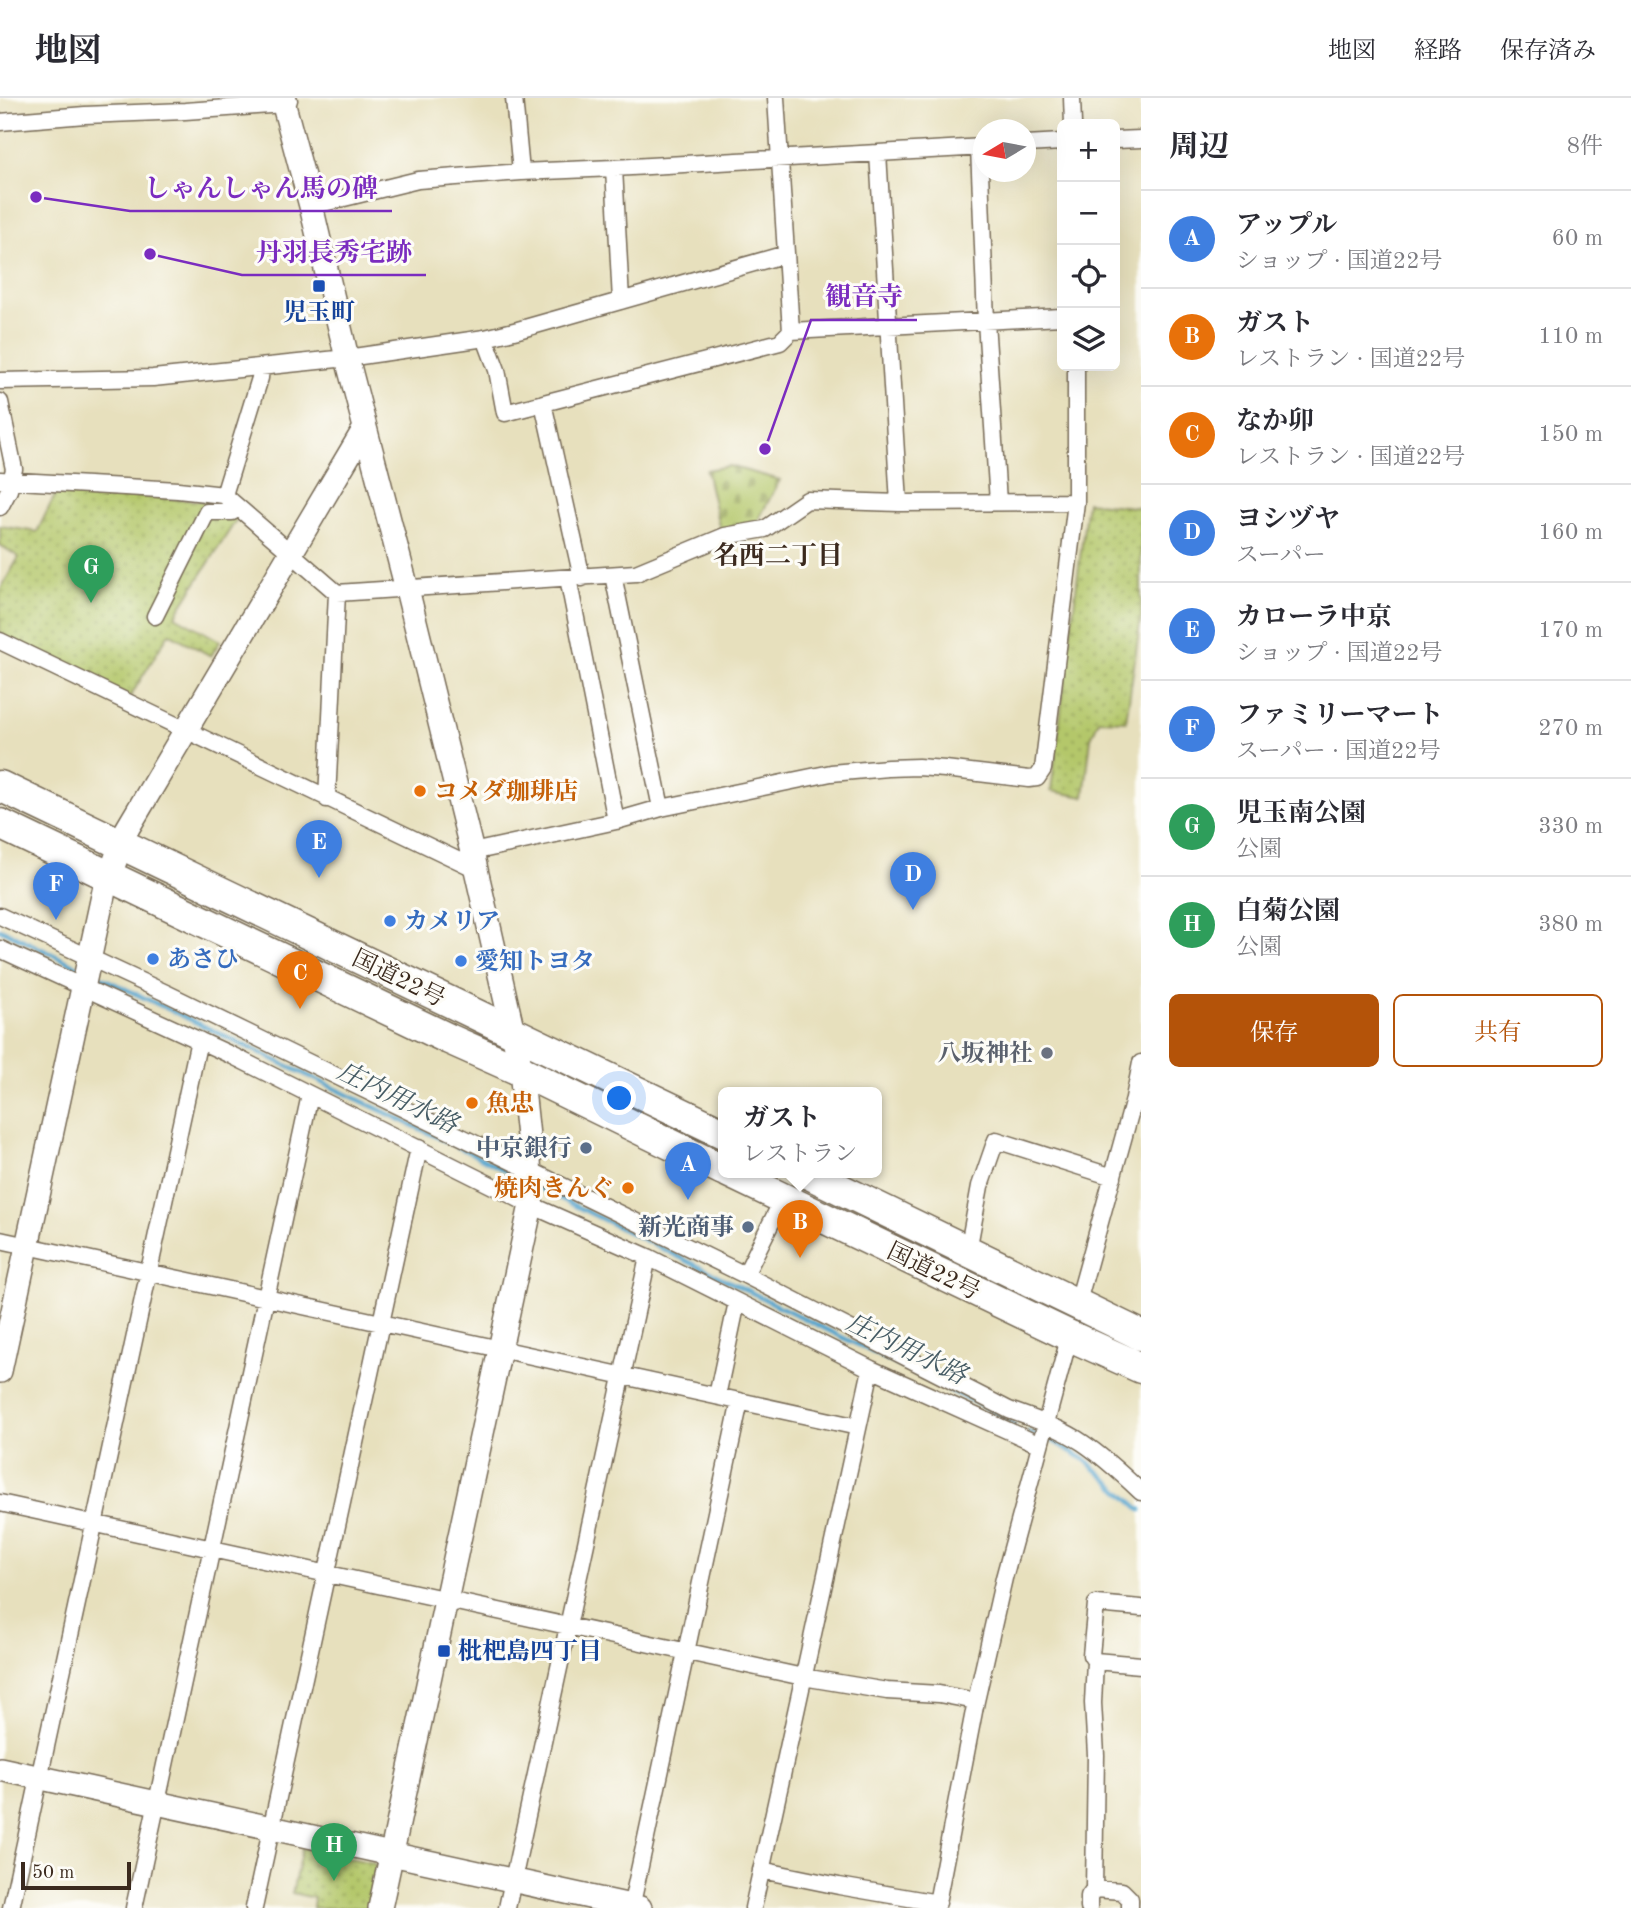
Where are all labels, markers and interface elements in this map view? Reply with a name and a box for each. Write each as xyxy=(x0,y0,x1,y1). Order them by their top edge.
text: 地図 xyxy=(35,36,101,69)
text: 地図 xyxy=(1328,40,1376,64)
text: 経路 xyxy=(1414,40,1462,64)
text: 保存済み xyxy=(1500,40,1596,64)
north arrow xyxy=(973,119,1036,182)
map controls xyxy=(1057,119,1120,371)
button: + xyxy=(1057,119,1120,182)
text: 周辺 xyxy=(1169,133,1229,163)
text: 8件 xyxy=(1567,135,1603,158)
callout: しゃんしゃん馬の碑 xyxy=(130,164,392,211)
text: しゃんしゃん馬の碑 xyxy=(144,174,378,203)
button: − xyxy=(1057,182,1120,245)
text: アップル xyxy=(1236,213,1337,239)
text: A xyxy=(1183,227,1201,250)
text: 60 m xyxy=(1552,227,1603,250)
callout: 丹羽長秀宅跡 xyxy=(242,228,426,275)
text: 丹羽長秀宅跡 xyxy=(256,238,412,267)
button: locate xyxy=(1057,245,1120,308)
text: ショップ · 国道22号 xyxy=(1236,250,1443,273)
callout: 観音寺 xyxy=(811,273,917,320)
marker: 児玉町 xyxy=(311,278,327,294)
text: 観音寺 xyxy=(825,282,903,311)
place label: 児玉町 xyxy=(283,299,355,326)
button: layers xyxy=(1057,308,1120,371)
text: ガスト xyxy=(1236,311,1314,337)
text: B xyxy=(1184,325,1200,348)
text: 110 m xyxy=(1538,325,1603,348)
text: レストラン · 国道22号 xyxy=(1236,348,1465,371)
text: なか卯 xyxy=(1236,409,1314,435)
text: C xyxy=(1184,423,1200,446)
text: 150 m xyxy=(1538,423,1603,446)
text: レストラン · 国道22号 xyxy=(1236,446,1465,469)
text: ヨシヅヤ xyxy=(1236,507,1340,533)
text: D xyxy=(1183,521,1201,544)
text: 160 m xyxy=(1538,521,1603,544)
district label: 名西二丁目 xyxy=(713,541,843,570)
text: スーパー xyxy=(1236,544,1326,567)
pin: G xyxy=(68,545,114,603)
text: カローラ中京 xyxy=(1236,605,1392,631)
text: E xyxy=(1184,619,1200,642)
text: 170 m xyxy=(1538,619,1603,642)
text: ショップ · 国道22号 xyxy=(1236,642,1443,665)
text: ファミリーマート xyxy=(1236,703,1443,729)
text: F xyxy=(1184,717,1200,740)
text: 270 m xyxy=(1538,717,1603,740)
text: スーパー · 国道22号 xyxy=(1236,740,1441,763)
place label: コメダ珈琲店 xyxy=(434,778,578,805)
marker: コメダ珈琲店 xyxy=(412,783,428,799)
text: 児玉南公園 xyxy=(1236,801,1366,827)
text: G xyxy=(1184,815,1200,838)
text: 330 m xyxy=(1538,815,1603,838)
pin: E xyxy=(296,820,342,878)
text: 公園 xyxy=(1236,838,1282,861)
pin: D xyxy=(890,852,936,910)
pin: F xyxy=(33,862,79,920)
text: 白菊公園 xyxy=(1236,899,1340,925)
place label: カメリア xyxy=(404,909,500,935)
marker: カメリア xyxy=(382,913,398,929)
text: H xyxy=(1183,913,1201,936)
text: 380 m xyxy=(1538,913,1603,936)
text: 公園 xyxy=(1236,936,1282,959)
street label: 国道22号 xyxy=(348,944,450,1012)
place label: あさひ xyxy=(167,947,239,973)
place label: 愛知トヨタ xyxy=(475,948,595,975)
marker: あさひ xyxy=(145,951,161,967)
pin: C xyxy=(277,951,323,1009)
marker: 愛知トヨタ xyxy=(453,953,469,969)
button: 保存 xyxy=(1169,994,1379,1067)
button: 共有 xyxy=(1393,994,1603,1067)
place label: 八坂神社 xyxy=(937,1040,1033,1067)
marker: 八坂神社 xyxy=(1039,1045,1055,1061)
water label: 庄内用水路 xyxy=(333,1057,464,1140)
your location xyxy=(602,1081,636,1115)
popup xyxy=(718,1087,882,1178)
place label: 魚忠 xyxy=(486,1090,534,1117)
marker: 魚忠 xyxy=(464,1095,480,1111)
text: ガスト xyxy=(743,1106,821,1132)
place label: 中京銀行 xyxy=(476,1135,572,1162)
marker: 中京銀行 xyxy=(578,1140,594,1156)
pin: A xyxy=(665,1142,711,1200)
text: レストラン xyxy=(743,1143,857,1166)
place label: 焼肉きんぐ xyxy=(494,1175,614,1202)
marker: 焼肉きんぐ xyxy=(620,1180,636,1196)
pin: B xyxy=(777,1200,823,1258)
place label: 新光商事 xyxy=(638,1214,734,1241)
marker: 新光商事 xyxy=(740,1219,756,1235)
street label: 国道22号 xyxy=(883,1237,985,1305)
water label: 庄内用水路 xyxy=(842,1308,973,1391)
place label: 枇杷島四丁目 xyxy=(458,1638,602,1665)
marker: 枇杷島四丁目 xyxy=(436,1643,452,1659)
pin: H xyxy=(311,1823,357,1881)
scale bar xyxy=(21,1859,131,1891)
text: 50 m xyxy=(32,1864,74,1883)

